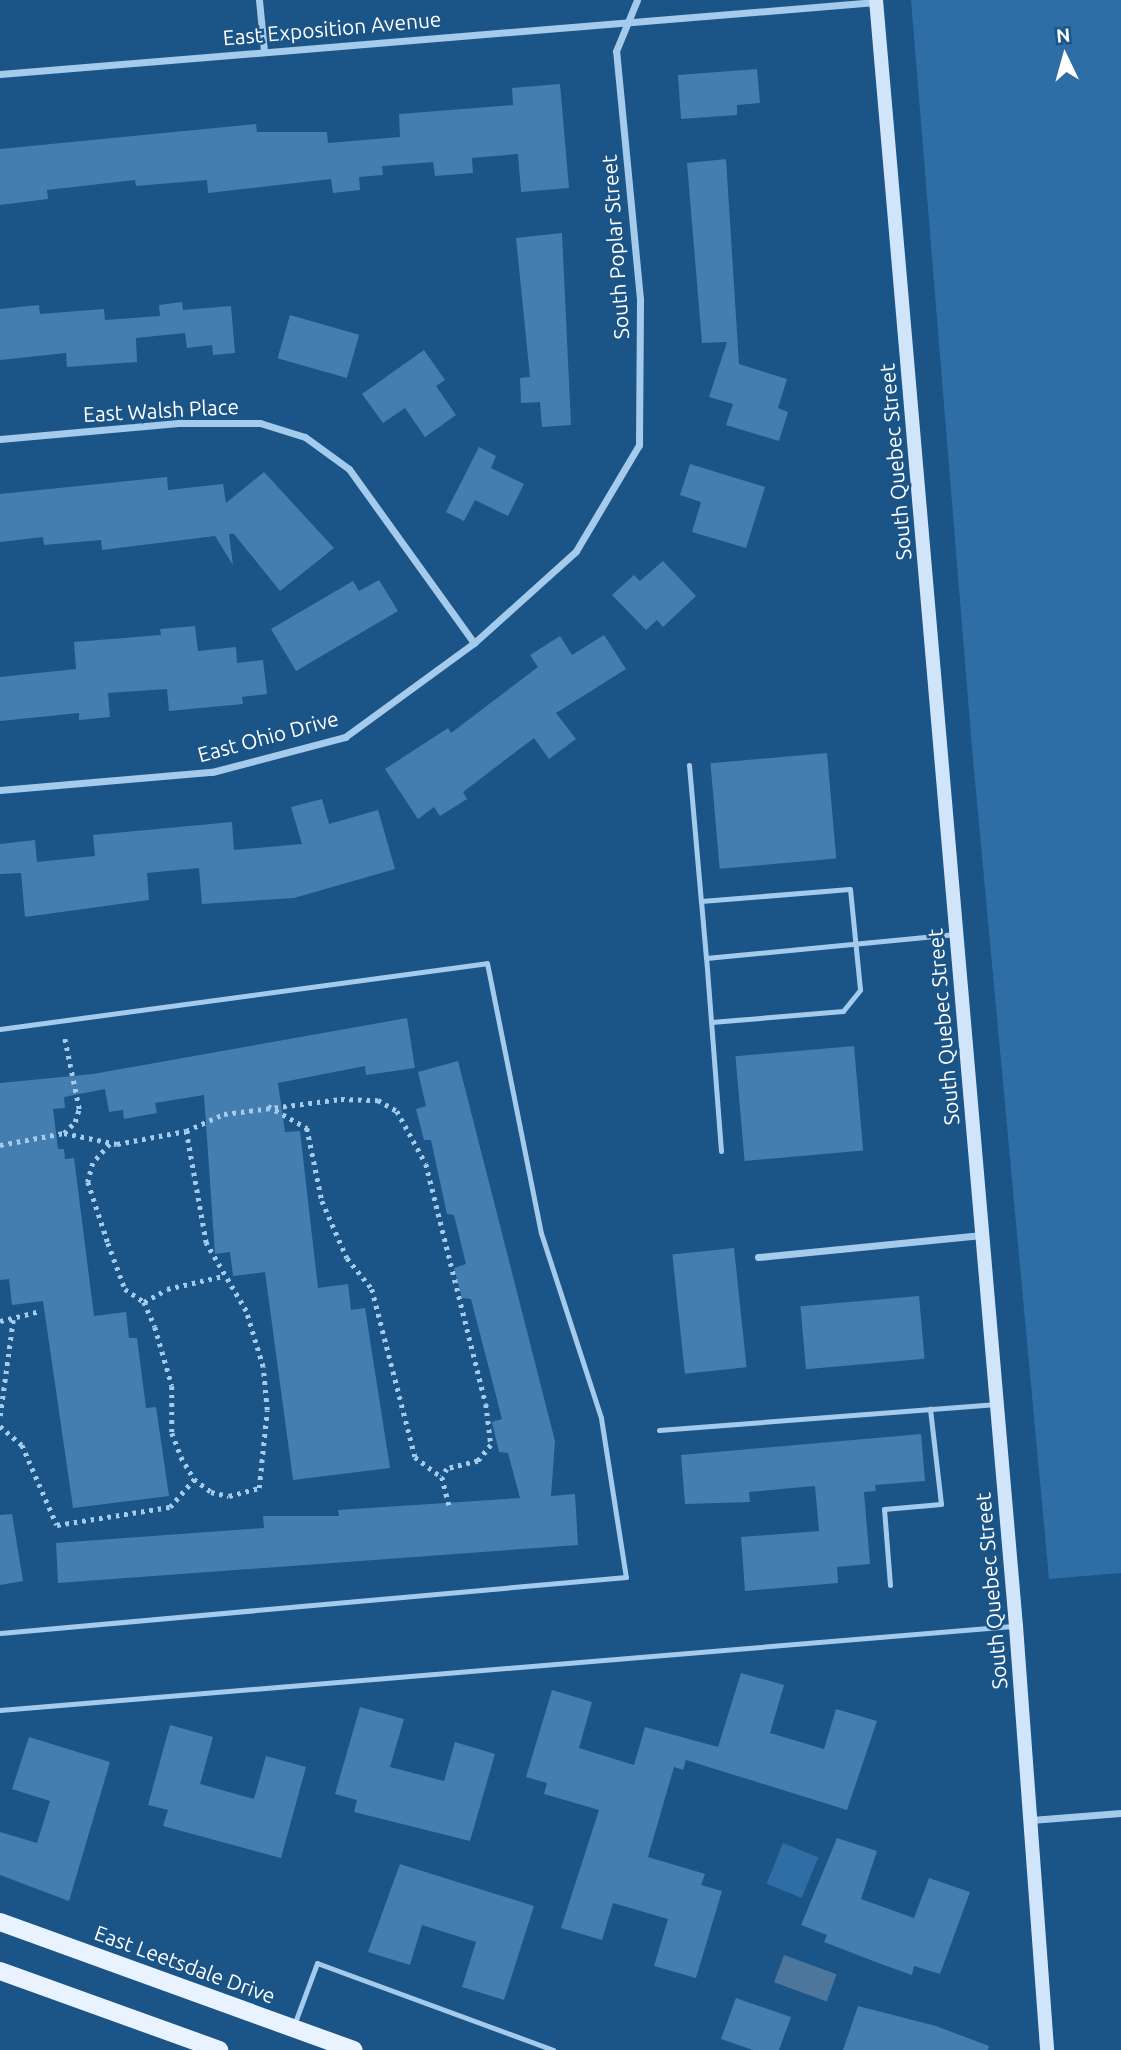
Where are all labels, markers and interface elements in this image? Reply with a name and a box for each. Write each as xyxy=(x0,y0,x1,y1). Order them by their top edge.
street label: East Exposition Avenue xyxy=(222,6,442,50)
north arrow xyxy=(1030,21,1100,91)
text: N xyxy=(1055,24,1071,47)
street label: South Poplar Street xyxy=(596,154,634,340)
street label: South Quebec Street xyxy=(874,363,916,561)
street label: East Walsh Place xyxy=(82,393,240,427)
street label: East Ohio Drive xyxy=(195,705,341,767)
street label: South Quebec Street xyxy=(922,928,964,1126)
street label: South Quebec Street xyxy=(970,1492,1012,1690)
street label: East Leetsdale Drive xyxy=(91,1920,279,2008)

